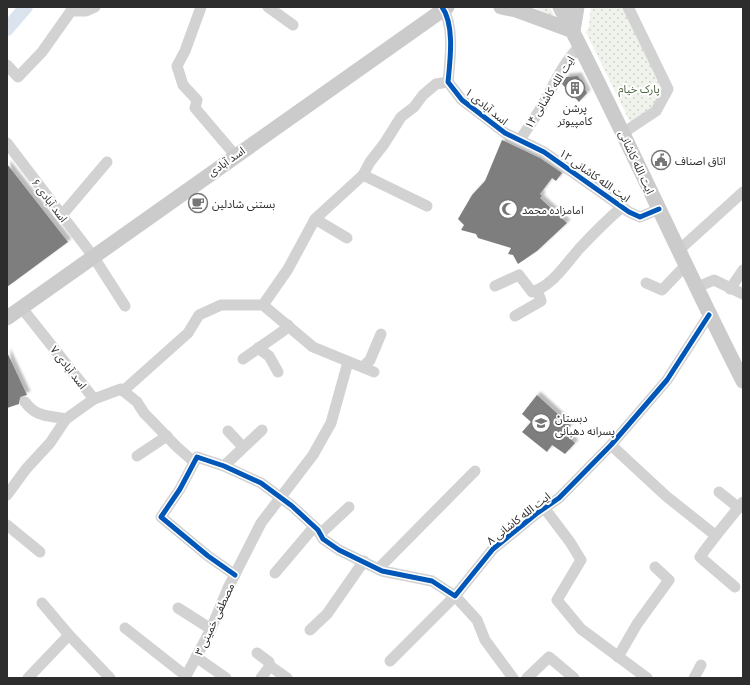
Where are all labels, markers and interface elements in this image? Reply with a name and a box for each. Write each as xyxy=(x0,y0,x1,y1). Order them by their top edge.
street label: ایت الله کاشانی ۱۴ xyxy=(521,53,578,131)
building icon: پرشن کامپیوتر xyxy=(564,77,586,99)
park label: پارک خیام xyxy=(618,82,660,97)
street label: اسد آبادی ۱ xyxy=(462,85,511,128)
place label: پرشن کامپیوتر xyxy=(557,101,593,129)
street label: ایت الله کاشانی xyxy=(616,128,657,196)
street label: اسد آبادی xyxy=(205,144,248,179)
street label: ایت الله کاشانی ۱۲ xyxy=(556,146,633,205)
public building icon: اتاق اصناف xyxy=(650,149,672,171)
place label: اتاق اصناف xyxy=(675,154,726,167)
street label: اسد آبادی ۶ xyxy=(29,176,71,225)
cafe icon: بستنی شادلین xyxy=(187,192,209,214)
place label: بستنی شادلین xyxy=(212,197,275,211)
mosque icon: امامزاده محمد xyxy=(497,198,519,220)
place label: امامزاده محمد xyxy=(522,203,584,217)
street label: اسد آبادی ۷ xyxy=(47,343,90,392)
place label: دبستان پسرانه دهبانی xyxy=(555,411,615,439)
school or university icon: دبستان پسرانه دهبانی xyxy=(530,412,552,434)
street label: ایت الله کاشانی ۸ xyxy=(484,489,553,548)
street label: مصطفی خمینی ۳ xyxy=(192,581,237,658)

